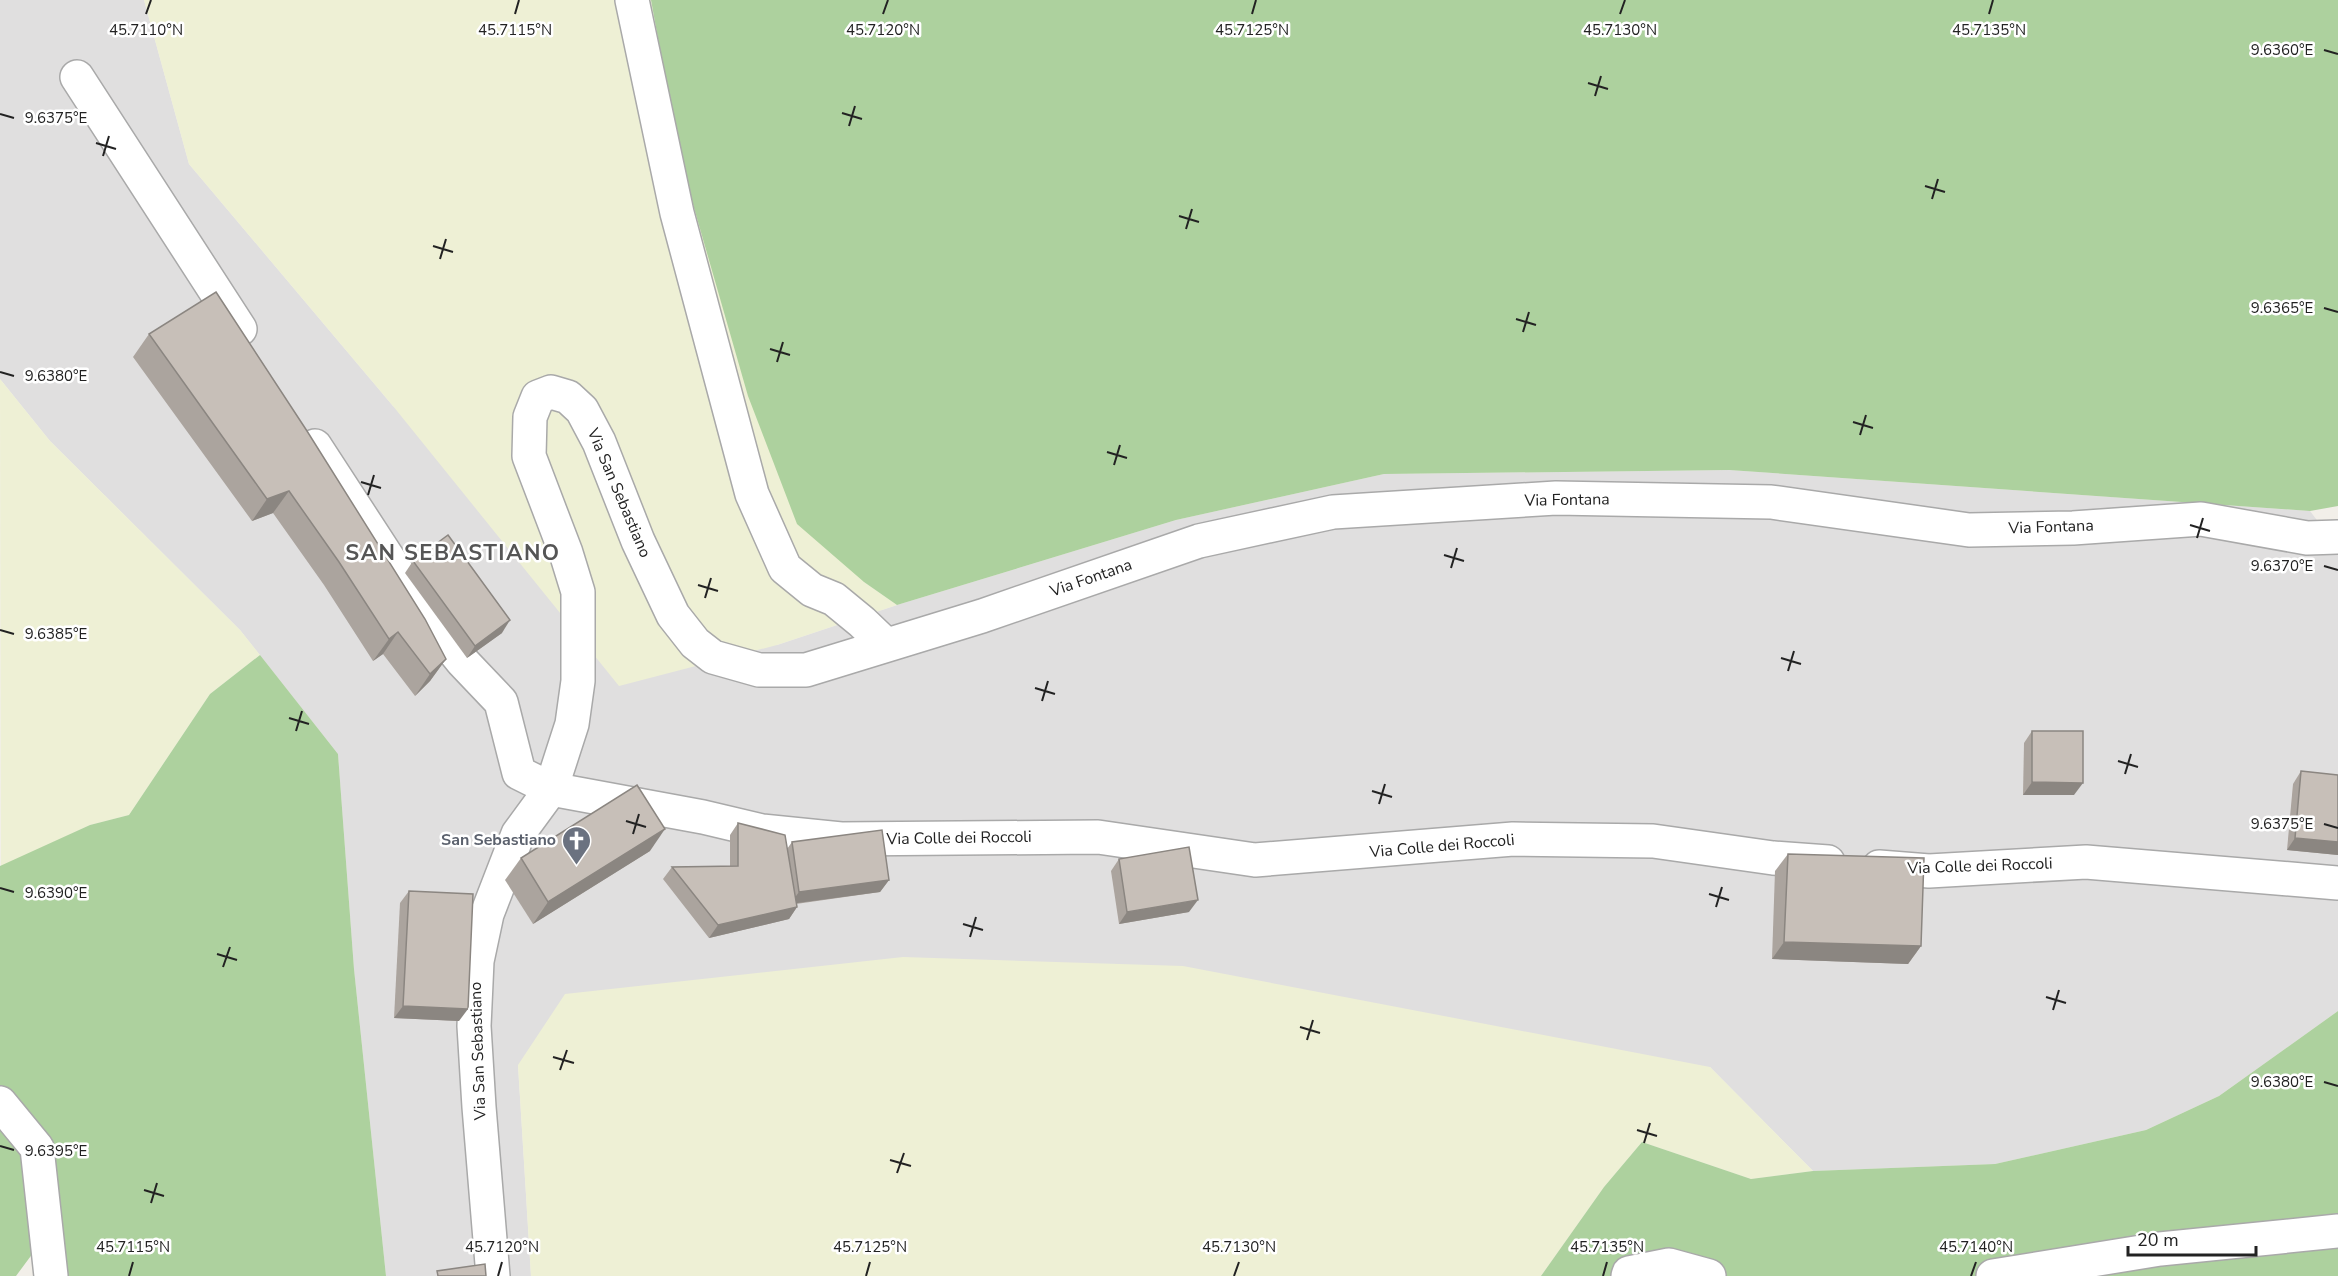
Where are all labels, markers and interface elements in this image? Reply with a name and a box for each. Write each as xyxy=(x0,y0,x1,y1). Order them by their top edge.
text: 45.7110°N xyxy=(109,20,183,40)
text: 45.7115°N xyxy=(478,20,552,40)
text: 45.7120°N xyxy=(846,20,920,40)
text: 45.7125°N xyxy=(1215,20,1289,40)
text: 45.7130°N xyxy=(1583,20,1657,40)
text: 45.7135°N xyxy=(1952,20,2026,40)
text: 9.6360°E xyxy=(2251,40,2313,60)
text: 9.6375°E xyxy=(25,108,87,128)
text: 9.6365°E xyxy=(2251,298,2313,318)
text: 9.6380°E xyxy=(25,366,87,386)
street label: Via San Sebastiano xyxy=(581,424,656,561)
street label: Via Fontana xyxy=(1523,488,1610,512)
street label: Via Fontana xyxy=(2007,515,2094,540)
district label: SAN SEBASTIANO xyxy=(345,538,561,568)
street label: Via Fontana xyxy=(1046,554,1135,603)
text: 9.6370°E xyxy=(2251,556,2313,576)
text: 9.6385°E xyxy=(25,624,87,644)
text: 9.6375°E xyxy=(2251,814,2313,834)
church icon: San Sebastiano xyxy=(561,824,593,866)
street label: Via Colle dei Roccoli xyxy=(885,826,1032,850)
place label: San Sebastiano xyxy=(441,829,556,851)
street label: Via Colle dei Roccoli xyxy=(1368,829,1515,863)
street label: Via Colle dei Roccoli xyxy=(1906,852,2053,880)
text: 9.6390°E xyxy=(25,883,87,903)
street label: Via San Sebastiano xyxy=(465,981,491,1122)
text: 9.6380°E xyxy=(2251,1072,2313,1092)
text: 9.6395°E xyxy=(25,1141,87,1161)
scale bar xyxy=(2128,1219,2256,1257)
text: 20 m xyxy=(2137,1228,2179,1252)
text: 45.7115°N xyxy=(96,1237,170,1257)
text: 45.7120°N xyxy=(465,1237,539,1257)
text: 45.7125°N xyxy=(833,1237,907,1257)
text: 45.7130°N xyxy=(1202,1237,1276,1257)
text: 45.7135°N xyxy=(1570,1237,1644,1257)
text: 45.7140°N xyxy=(1939,1237,2013,1257)

